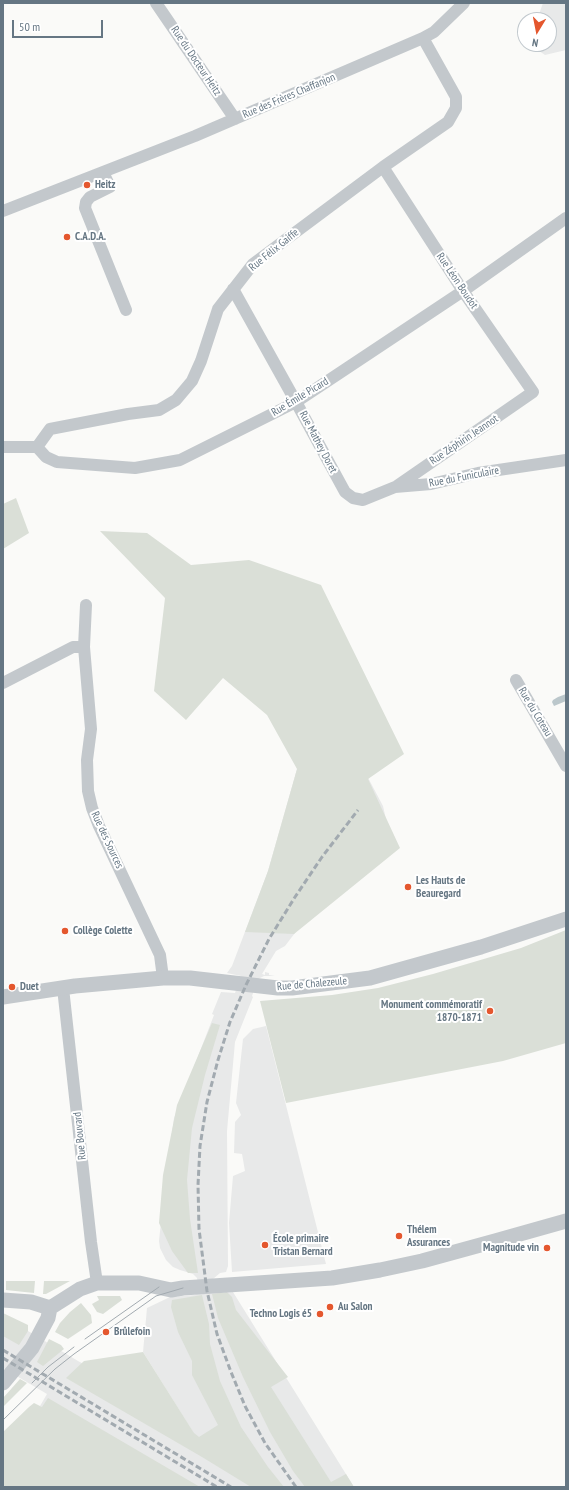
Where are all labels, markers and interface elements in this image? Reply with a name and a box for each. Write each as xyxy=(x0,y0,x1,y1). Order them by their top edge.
scale bar xyxy=(14,12,105,38)
north arrow xyxy=(517,12,557,52)
text: 50 m xyxy=(19,19,40,34)
street label: Rue du Docteur Heitz xyxy=(168,24,224,98)
text: N xyxy=(531,35,539,50)
street label: Rue des Frères Chaffanjon xyxy=(241,71,337,121)
place label: Heitz xyxy=(95,178,115,192)
marker: Heitz xyxy=(82,180,92,190)
street label: Rue Félix Gaiffe xyxy=(246,226,302,274)
place label: C.A.D.A. xyxy=(75,230,106,244)
marker: C.A.D.A. xyxy=(62,232,72,242)
street label: Rue Léon Boudot xyxy=(433,251,481,311)
street label: Rue Émile Picard xyxy=(269,375,331,419)
street label: Rue Mathey Doret xyxy=(296,409,340,475)
street label: Rue Zéphirin Jeannot xyxy=(427,412,501,468)
street label: Rue du Funiculaire xyxy=(428,464,500,490)
street label: Rue du Coteau xyxy=(515,685,555,739)
street label: Rue des Sources xyxy=(88,809,126,871)
place label: Les Hauts de Beauregard xyxy=(416,874,465,900)
marker: Les Hauts de Beauregard xyxy=(403,882,413,892)
place label: Collège Colette xyxy=(73,924,133,938)
marker: Collège Colette xyxy=(60,926,70,936)
street label: Rue de Chalezeule xyxy=(277,974,347,994)
place label: Duet xyxy=(20,980,39,994)
marker: Duet xyxy=(7,982,17,992)
place label: Monument commémoratif 1870-1871 xyxy=(381,998,482,1024)
marker: Monument commémoratif 1870-1871 xyxy=(485,1006,495,1016)
street label: Rue Bouvard xyxy=(71,1111,89,1161)
place label: Thélem Assurances xyxy=(407,1223,450,1249)
marker: Thélem Assurances xyxy=(394,1231,404,1241)
place label: École primaire Tristan Bernard xyxy=(273,1232,333,1258)
marker: École primaire Tristan Bernard xyxy=(260,1240,270,1250)
place label: Magnitude vin xyxy=(483,1241,539,1255)
marker: Magnitude vin xyxy=(542,1243,552,1253)
place label: Au Salon xyxy=(338,1300,373,1314)
marker: Au Salon xyxy=(325,1302,335,1312)
place label: Techno Logis é5 xyxy=(250,1307,312,1321)
marker: Techno Logis é5 xyxy=(315,1309,325,1319)
place label: Brûlefoin xyxy=(114,1325,150,1339)
marker: Brûlefoin xyxy=(101,1327,111,1337)

